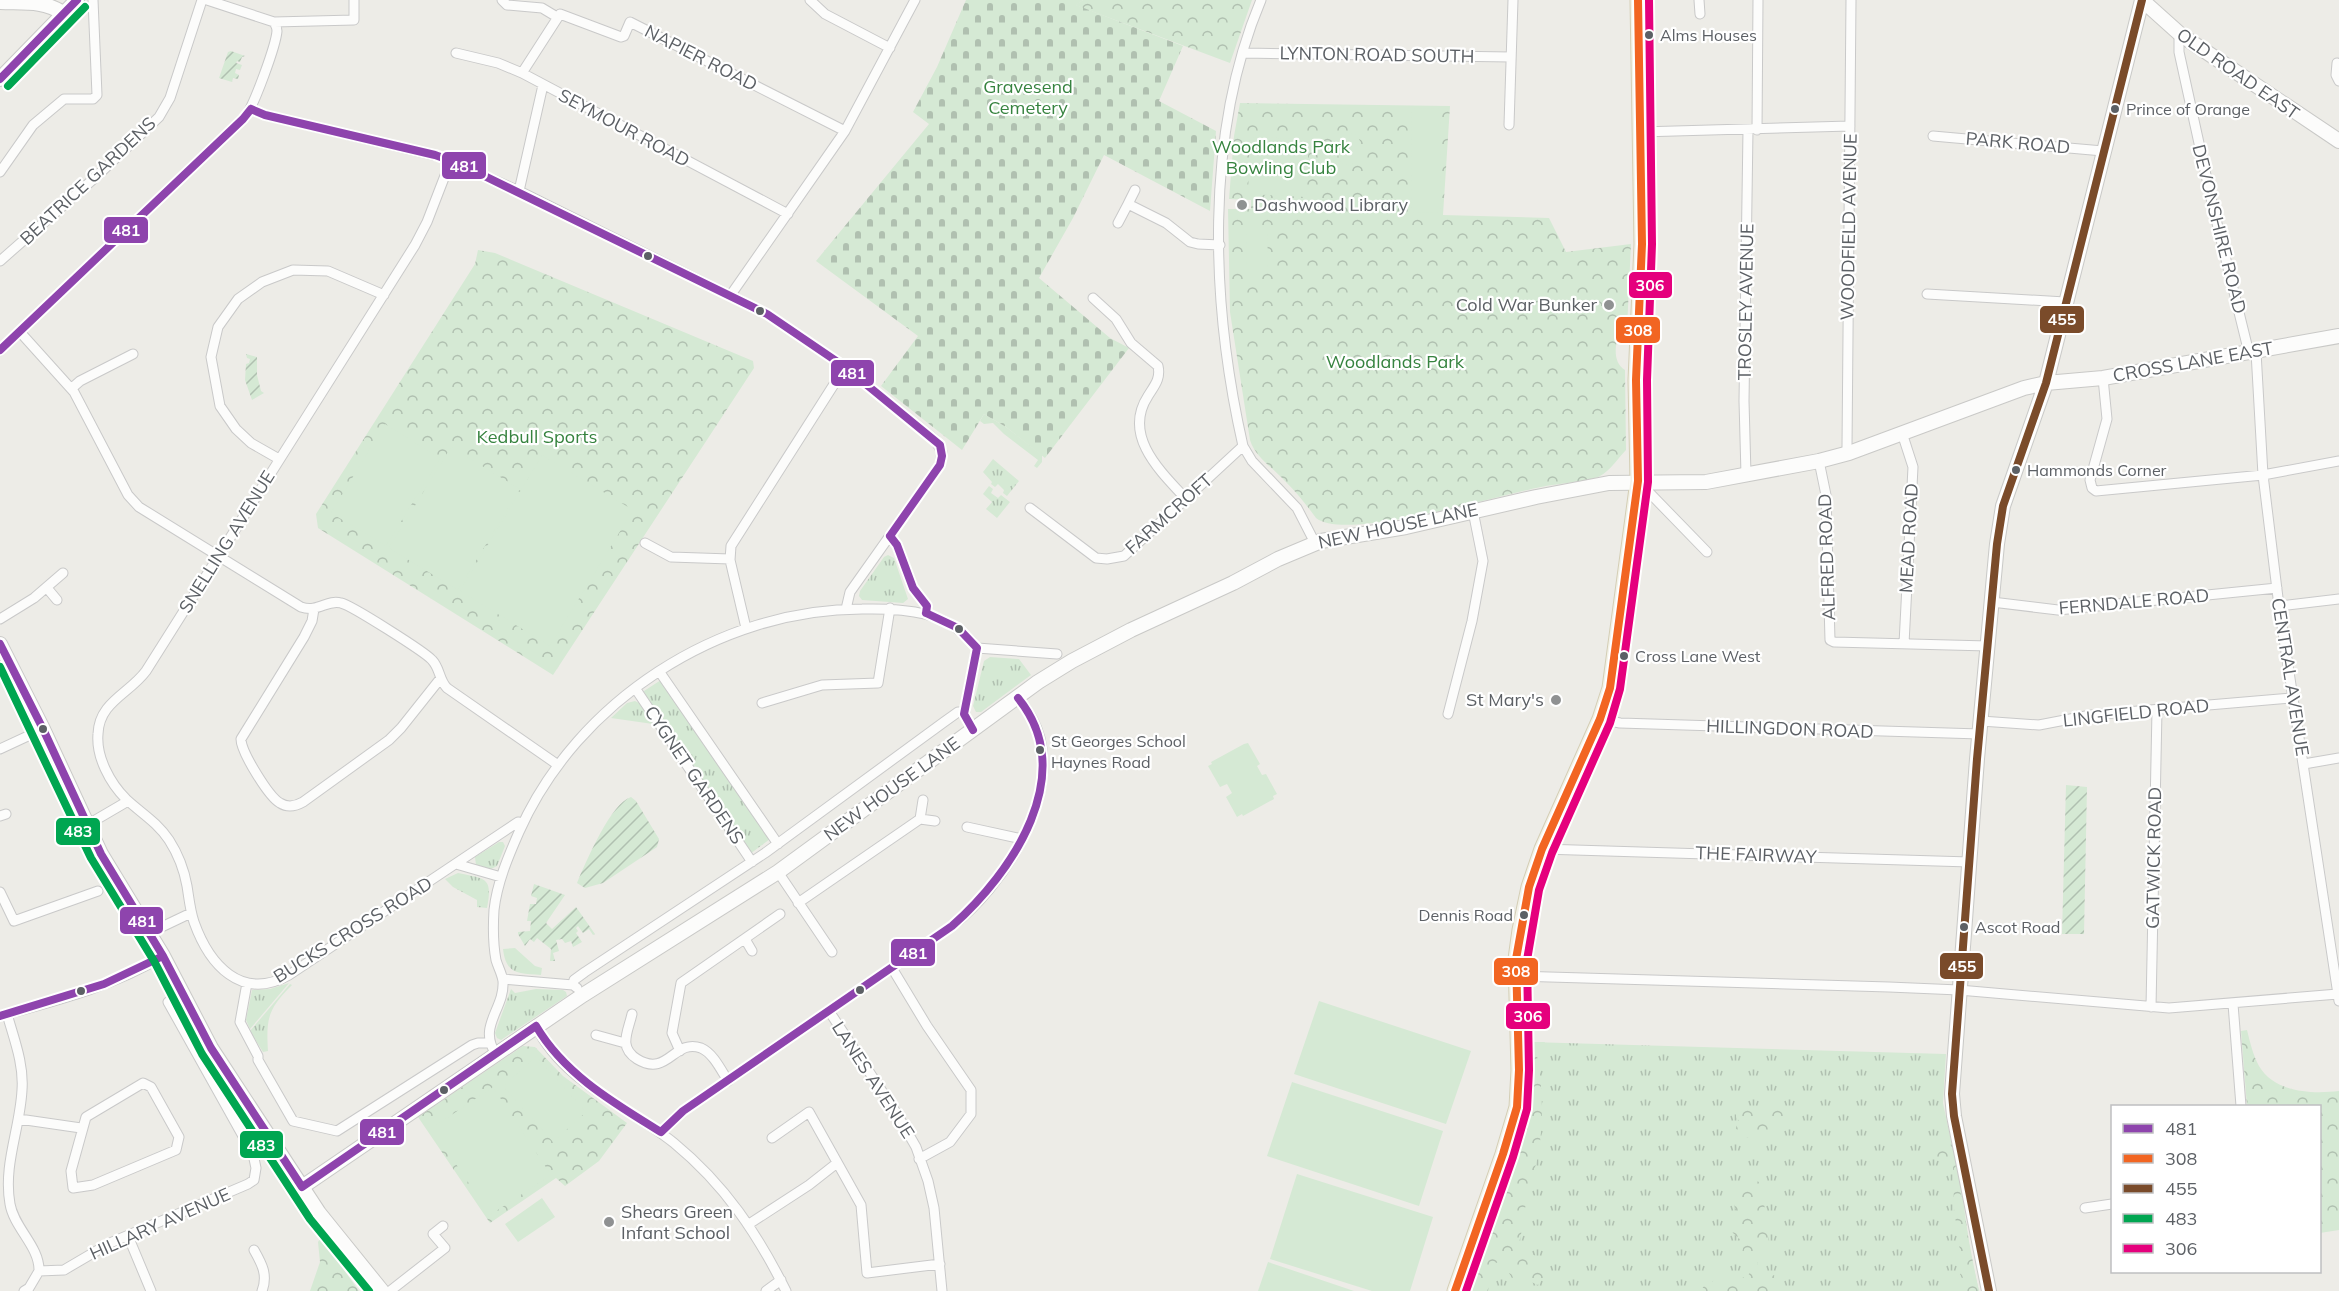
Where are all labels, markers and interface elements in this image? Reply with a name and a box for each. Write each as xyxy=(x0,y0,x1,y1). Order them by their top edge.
street label: NAPIER ROAD xyxy=(641,19,761,96)
street label: OLD ROAD EAST xyxy=(2172,23,2304,125)
place label: Alms Houses xyxy=(1660,25,1757,45)
marker: Alms Houses xyxy=(1643,29,1655,41)
street label: LYNTON ROAD SOUTH xyxy=(1279,41,1475,68)
park label: Gravesend Cemetery xyxy=(983,75,1073,119)
street label: SEYMOUR ROAD xyxy=(555,83,694,172)
place label: Prince of Orange xyxy=(2126,99,2250,119)
marker: Prince of Orange xyxy=(2109,103,2121,115)
street label: BEATRICE GARDENS xyxy=(15,112,160,250)
street label: PARK ROAD xyxy=(1965,126,2071,159)
street label: WOODFIELD AVENUE xyxy=(1835,133,1862,321)
park label: Woodlands Park Bowling Club xyxy=(1212,135,1351,179)
street label: DEVONSHIRE ROAD xyxy=(2187,142,2252,316)
line badge: 481 xyxy=(441,151,487,180)
text: 481 xyxy=(450,156,478,176)
place label: Dashwood Library xyxy=(1254,193,1408,216)
marker: Dashwood Library xyxy=(1235,198,1249,212)
line badge: 481 xyxy=(103,216,149,244)
text: 481 xyxy=(112,220,140,240)
street label: TROSLEY AVENUE xyxy=(1733,223,1758,381)
unlabelled marker xyxy=(642,250,654,262)
line badge: 306 xyxy=(1628,271,1673,299)
text: 306 xyxy=(1636,275,1665,295)
place label: Cold War Bunker xyxy=(1456,293,1597,316)
marker: Cold War Bunker xyxy=(1602,298,1616,312)
unlabelled marker xyxy=(754,305,766,317)
line badge: 455 xyxy=(2039,305,2085,334)
text: 455 xyxy=(2048,309,2077,329)
line badge: 308 xyxy=(1615,316,1661,344)
text: 308 xyxy=(1624,320,1653,340)
street label: CROSS LANE EAST xyxy=(2111,336,2275,387)
park label: Woodlands Park xyxy=(1326,350,1465,373)
line badge: 481 xyxy=(830,359,875,387)
text: 481 xyxy=(838,363,866,383)
park label: Kedbull Sports xyxy=(477,425,597,448)
place label: Hammonds Corner xyxy=(2027,460,2167,480)
marker: Hammonds Corner xyxy=(2010,464,2022,476)
street label: SNELLING AVENUE xyxy=(174,466,280,617)
street label: FARMCROFT xyxy=(1120,468,1217,559)
street label: MEAD ROAD xyxy=(1894,483,1923,593)
street label: ALFRED ROAD xyxy=(1813,493,1840,621)
street label: NEW HOUSE LANE xyxy=(1316,497,1480,554)
street label: FERNDALE ROAD xyxy=(2058,583,2210,620)
street label: CENTRAL AVENUE xyxy=(2267,596,2314,758)
unlabelled marker xyxy=(953,623,965,635)
place label: Cross Lane West xyxy=(1635,646,1761,666)
marker: Cross Lane West xyxy=(1618,650,1630,662)
place label: St Mary's xyxy=(1466,688,1544,711)
marker: St Mary's xyxy=(1549,693,1563,707)
street label: LINGFIELD ROAD xyxy=(2062,693,2210,732)
street label: CYGNET GARDENS xyxy=(640,701,749,848)
street label: HILLINGDON ROAD xyxy=(1706,714,1874,743)
unlabelled marker xyxy=(37,723,49,735)
street label: NEW HOUSE LANE xyxy=(819,731,964,846)
place label: St Georges School Haynes Road xyxy=(1051,731,1186,772)
marker: St Georges School Haynes Road xyxy=(1034,744,1046,756)
street label: GATWICK ROAD xyxy=(2141,787,2166,929)
line badge: 483 xyxy=(55,817,101,846)
text: 483 xyxy=(64,821,92,841)
street label: THE FAIRWAY xyxy=(1695,841,1818,868)
street label: BUCKS CROSS ROAD xyxy=(269,871,436,988)
place label: Dennis Road xyxy=(1418,905,1513,925)
line badge: 481 xyxy=(119,906,164,935)
marker: Dennis Road xyxy=(1518,909,1530,921)
text: 481 xyxy=(128,911,156,931)
place label: Ascot Road xyxy=(1975,917,2060,937)
marker: Ascot Road xyxy=(1958,921,1970,933)
line badge: 481 xyxy=(890,938,936,967)
text: 481 xyxy=(899,943,927,963)
line badge: 455 xyxy=(1939,952,1984,980)
text: 455 xyxy=(1948,956,1977,976)
line badge: 308 xyxy=(1493,957,1539,986)
text: 308 xyxy=(1502,961,1531,981)
unlabelled marker xyxy=(854,984,866,996)
unlabelled marker xyxy=(75,985,87,997)
line badge: 306 xyxy=(1505,1002,1551,1030)
text: 306 xyxy=(1514,1006,1543,1026)
street label: LANES AVENUE xyxy=(827,1017,920,1143)
unlabelled marker xyxy=(438,1084,450,1096)
legend xyxy=(2111,1105,2321,1273)
text: 481 xyxy=(2165,1117,2197,1140)
line badge: 481 xyxy=(359,1118,405,1146)
text: 481 xyxy=(368,1122,396,1142)
line badge: 483 xyxy=(239,1130,284,1159)
text: 483 xyxy=(247,1135,275,1155)
text: 308 xyxy=(2165,1147,2197,1170)
text: 455 xyxy=(2165,1177,2198,1200)
street label: HILLARY AVENUE xyxy=(86,1182,234,1265)
place label: Shears Green Infant School xyxy=(621,1200,733,1244)
text: 483 xyxy=(2165,1207,2197,1230)
marker: Shears Green Infant School xyxy=(602,1215,616,1229)
text: 306 xyxy=(2165,1237,2197,1260)

